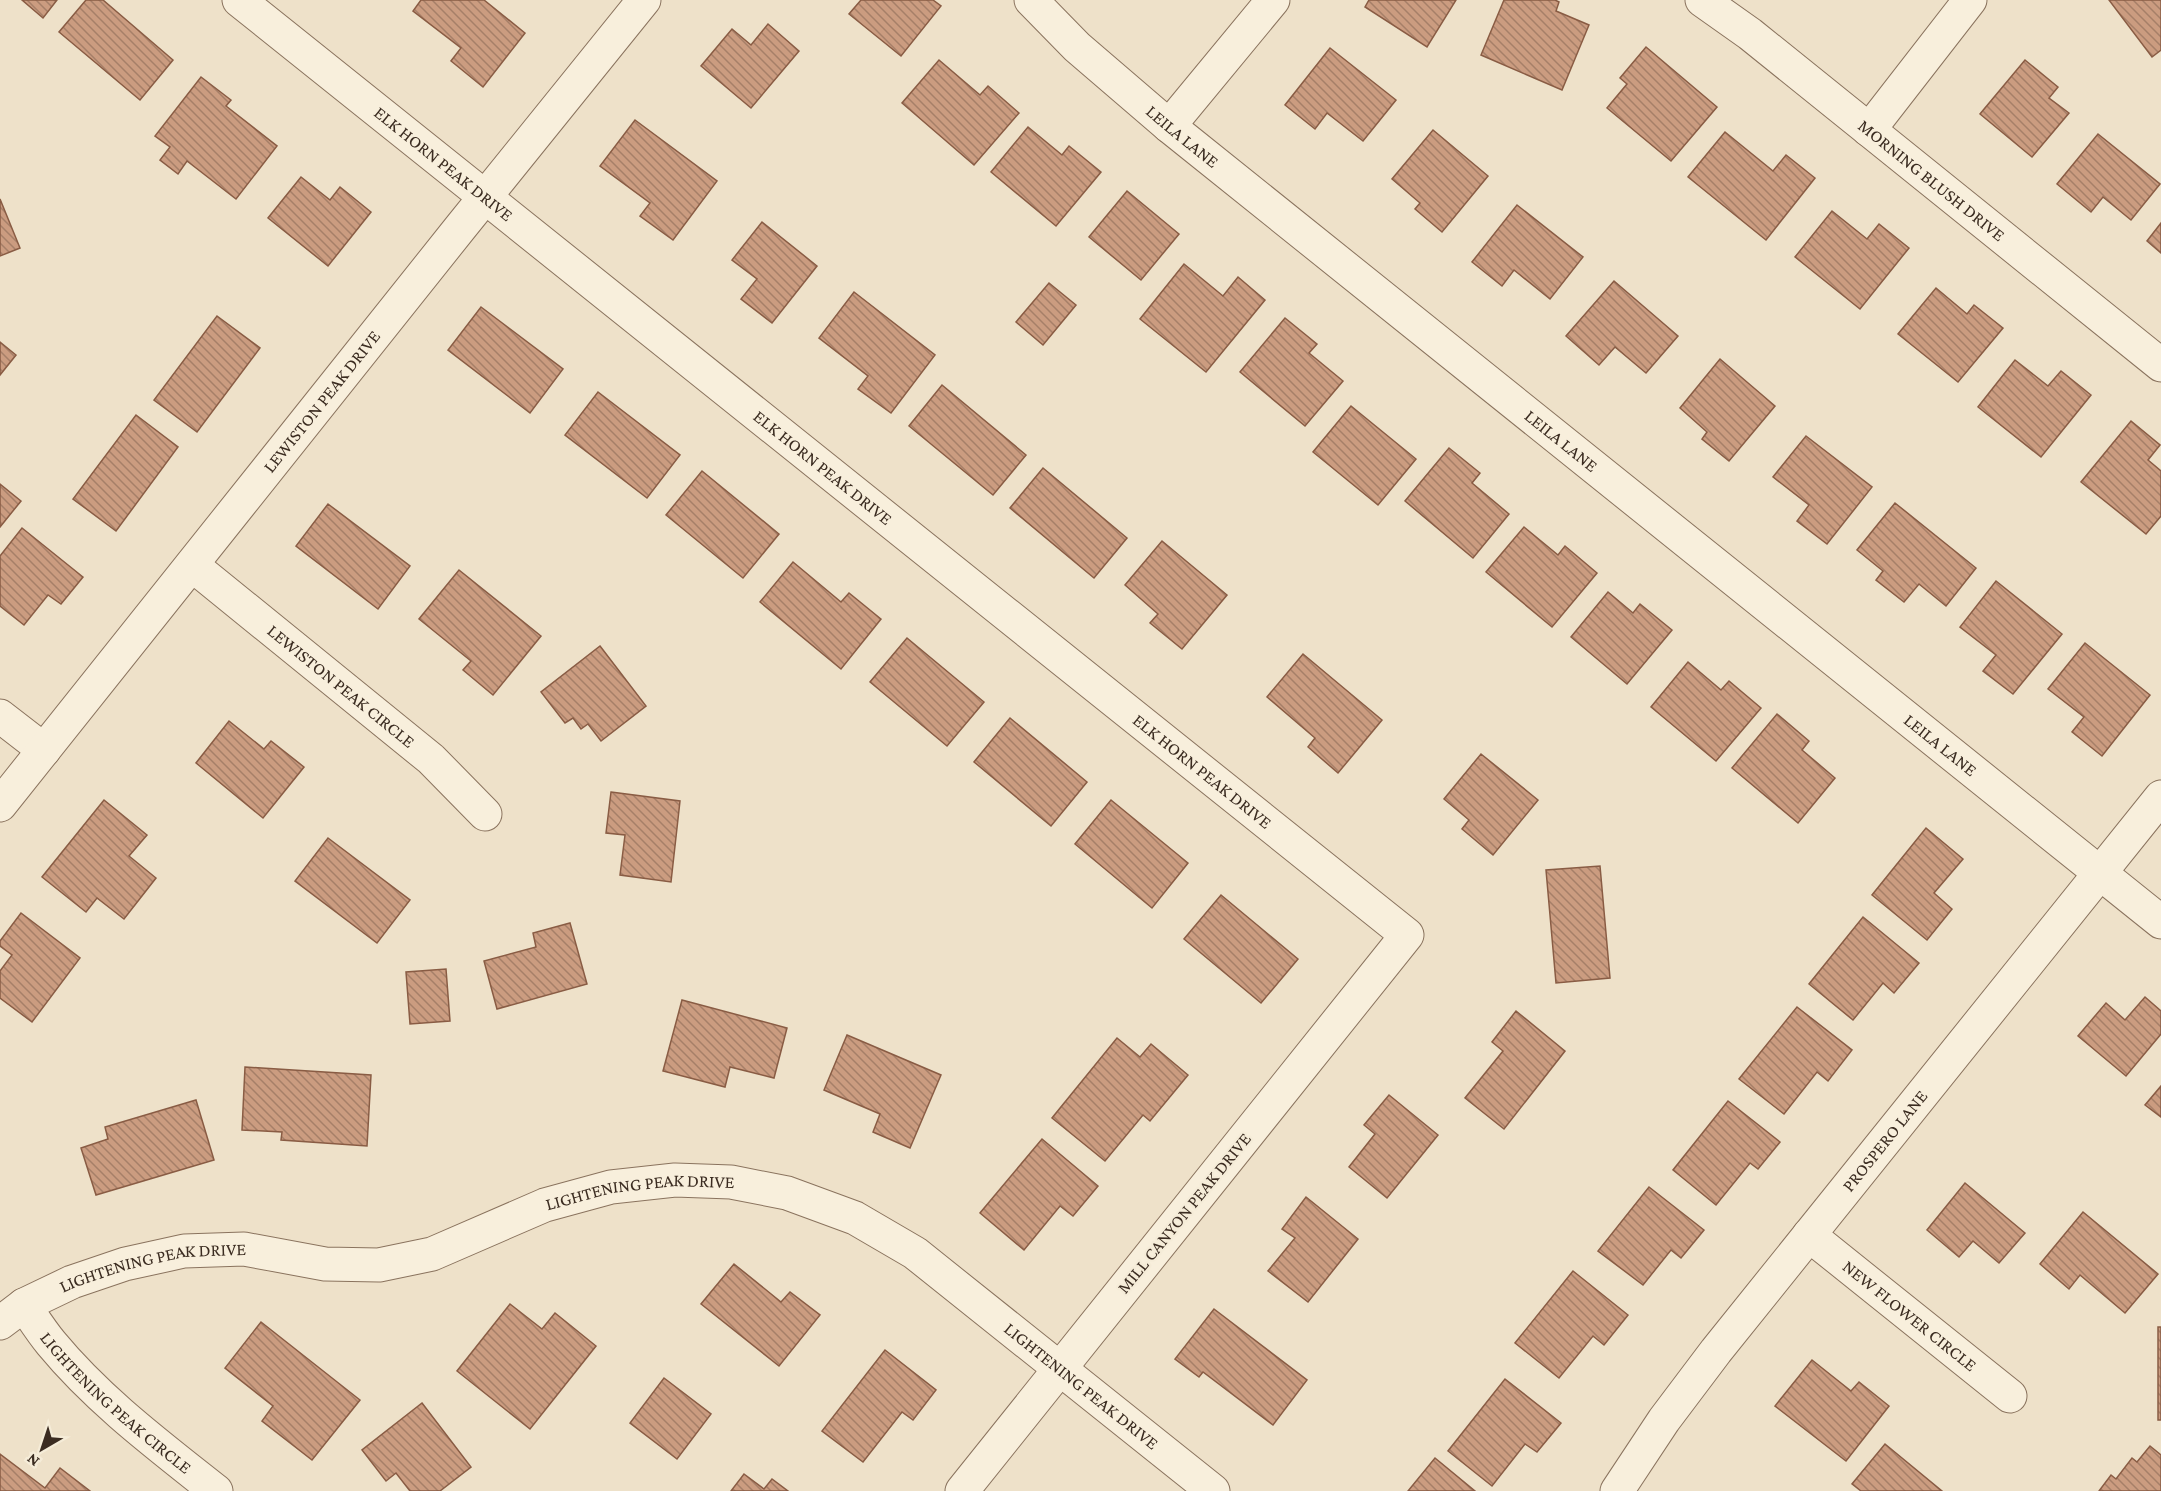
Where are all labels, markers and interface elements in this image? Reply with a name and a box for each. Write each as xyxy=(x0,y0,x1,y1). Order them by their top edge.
street label: LEILA LANE xyxy=(1142,101,1223,172)
street label: ELK HORN PEAK DRIVE xyxy=(370,102,517,225)
street label: MORNING BLUSH DRIVE xyxy=(1854,115,2009,245)
street label: LEWISTON PEAK DRIVE xyxy=(259,326,384,477)
street label: ELK HORN PEAK DRIVE xyxy=(750,406,896,529)
street label: LEILA LANE xyxy=(1521,406,1602,476)
street label: LEWISTON PEAK CIRCLE xyxy=(263,620,419,752)
street label: ELK HORN PEAK DRIVE xyxy=(1129,710,1276,833)
street label: LEILA LANE xyxy=(1900,710,1981,780)
street label: PROSPERO LANE xyxy=(1838,1086,1932,1196)
street label: MILL CANYON PEAK DRIVE xyxy=(1113,1129,1255,1297)
street label: LIGHTENING PEAK DRIVE xyxy=(543,1170,735,1214)
street label: LIGHTENING PEAK DRIVE xyxy=(56,1239,247,1297)
street label: NEW FLOWER CIRCLE xyxy=(1839,1256,1981,1375)
street label: LIGHTENING PEAK DRIVE xyxy=(1000,1318,1163,1454)
street label: LIGHTENING PEAK CIRCLE xyxy=(36,1328,196,1478)
north arrow xyxy=(12,1419,72,1479)
text: N xyxy=(23,1450,42,1470)

